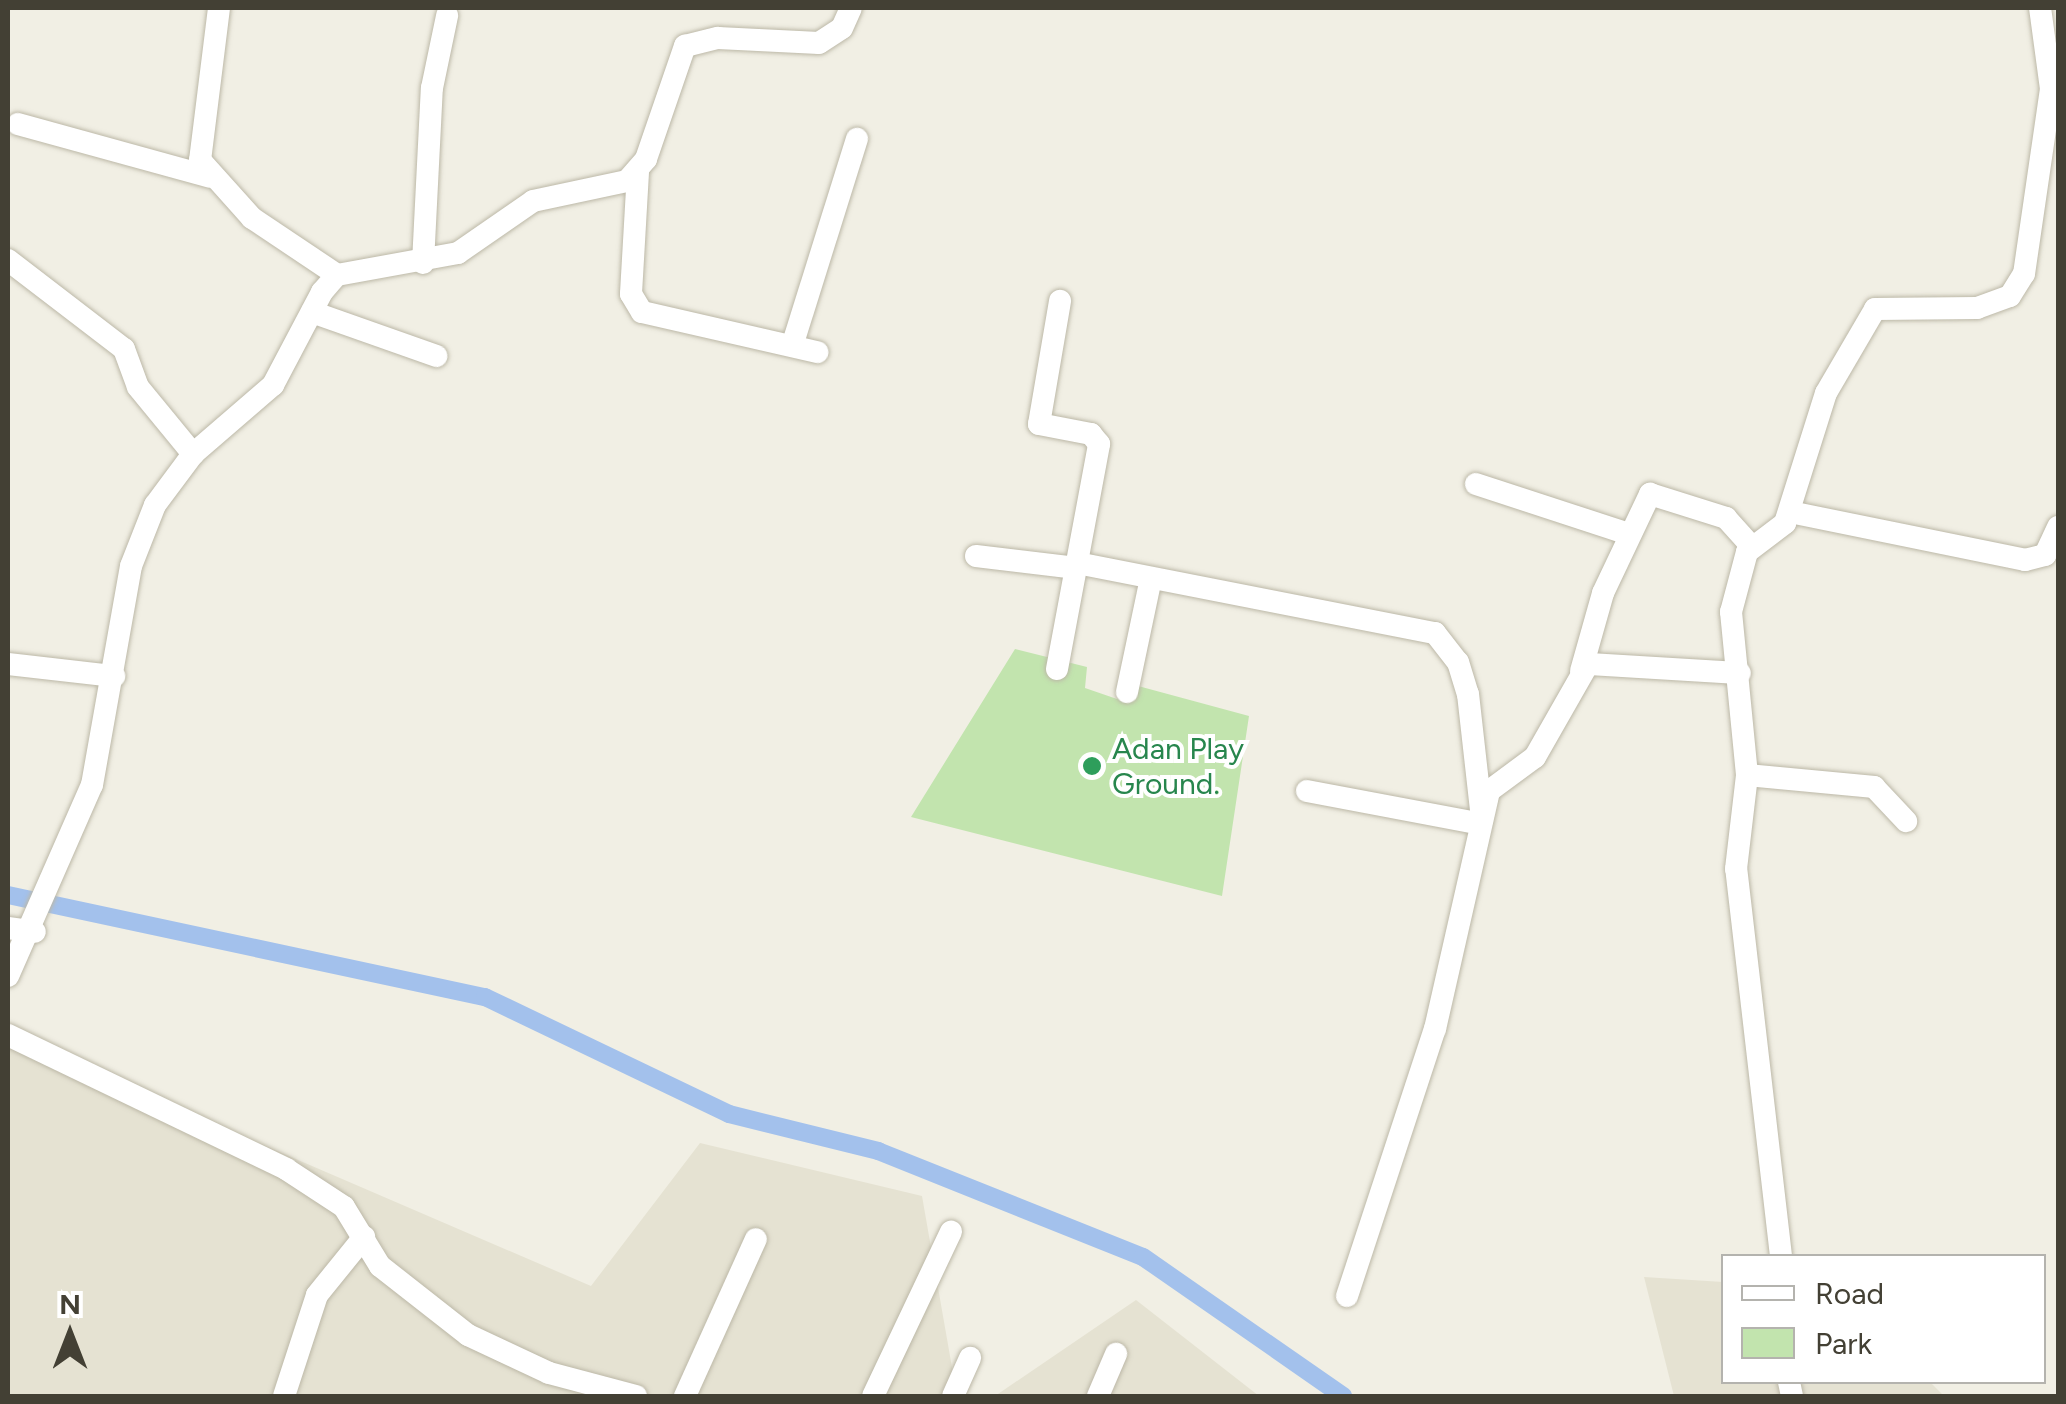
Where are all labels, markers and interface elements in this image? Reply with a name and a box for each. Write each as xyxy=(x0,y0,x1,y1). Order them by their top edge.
place label: Adan Play Ground. xyxy=(1112,731,1244,802)
marker: Adan Play Ground. xyxy=(1081,755,1103,777)
legend xyxy=(1721,1254,2046,1384)
text: Road xyxy=(1815,1275,1884,1312)
north arrow xyxy=(20,1284,120,1384)
text: N xyxy=(59,1287,81,1321)
text: Park xyxy=(1815,1325,1872,1362)

